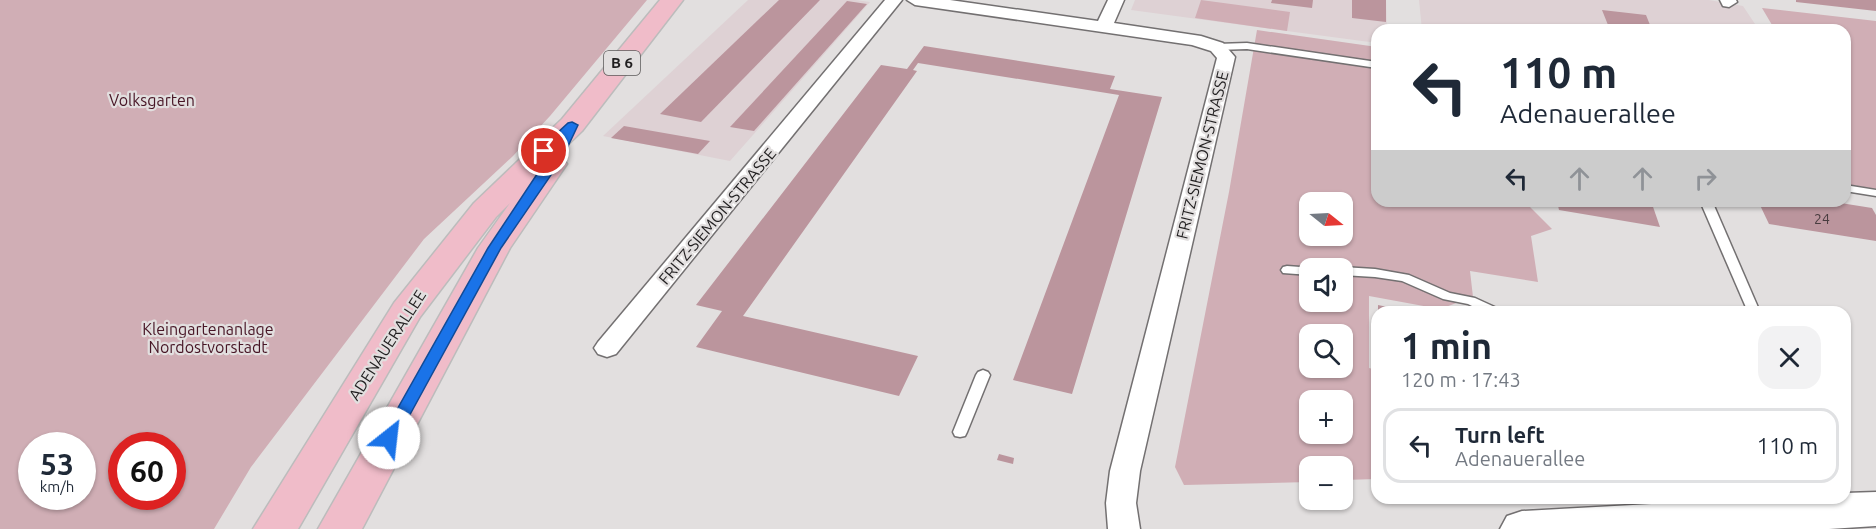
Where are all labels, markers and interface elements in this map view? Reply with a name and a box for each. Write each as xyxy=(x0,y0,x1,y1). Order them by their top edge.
icon: left xyxy=(1401,48,1479,126)
text: 110 m xyxy=(1500,49,1617,96)
road number: B 6 xyxy=(604,51,640,75)
street label: FRITZ-SIEMON-STRASSE xyxy=(1172,69,1232,241)
park label: Volksgarten xyxy=(109,91,195,109)
text: Adenauerallee xyxy=(1500,98,1676,128)
pin xyxy=(518,125,569,176)
icon: arrive xyxy=(527,134,560,167)
street label: FRITZ-SIEMON-STRASSE xyxy=(655,144,779,288)
icon: left xyxy=(1500,162,1533,195)
icon: ahead xyxy=(1563,162,1596,195)
icon: ahead xyxy=(1626,162,1659,195)
icon: right xyxy=(1689,162,1722,195)
north arrow xyxy=(1299,192,1353,246)
map controls xyxy=(1299,192,1353,510)
house number: 24 xyxy=(1814,211,1830,227)
button: sound xyxy=(1299,258,1353,312)
street label: ADENAUERALLEE xyxy=(345,287,429,403)
park label: Kleingartenanlage Nordostvorstadt xyxy=(142,320,274,356)
button: search xyxy=(1299,324,1353,378)
text: 1 min xyxy=(1401,325,1492,366)
button: close xyxy=(1758,326,1821,389)
text: 120 m · 17:43 xyxy=(1401,368,1521,391)
button: + xyxy=(1299,390,1353,444)
position arrow xyxy=(357,406,421,470)
text: Turn left xyxy=(1455,422,1545,447)
icon: left xyxy=(1404,429,1437,462)
speed limit sign: 60 xyxy=(108,432,186,510)
text: 110 m xyxy=(1757,433,1818,458)
text: 53 xyxy=(40,447,74,481)
text: Adenauerallee xyxy=(1455,447,1585,470)
button: − xyxy=(1299,456,1353,510)
text: km/h xyxy=(40,478,74,495)

